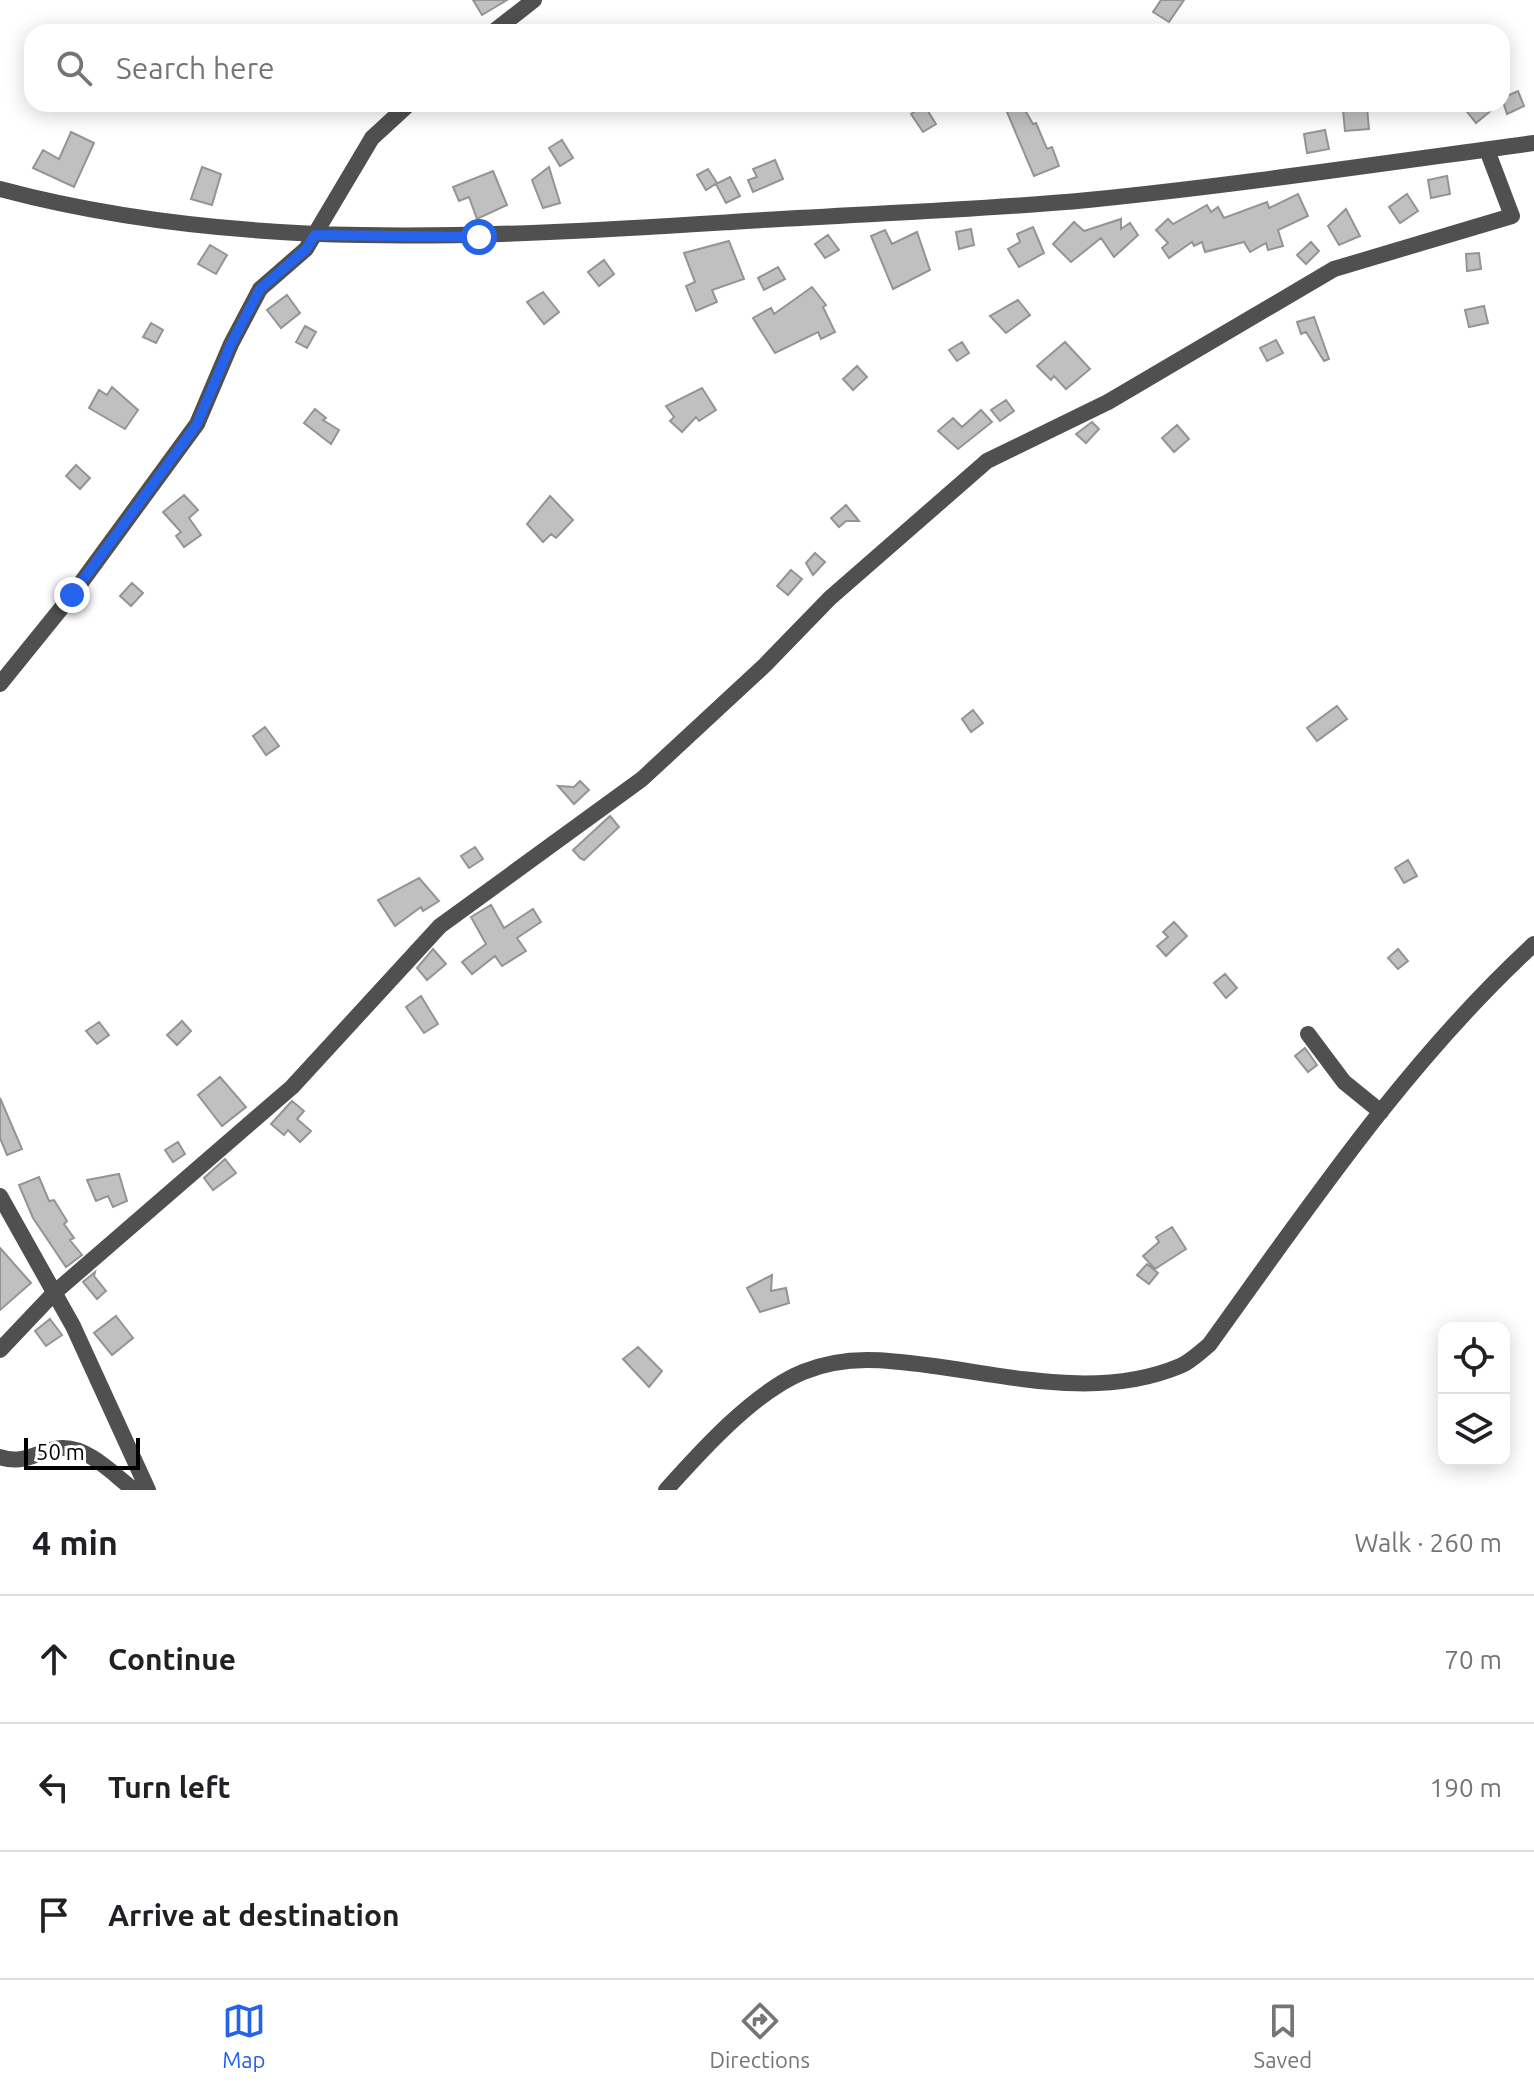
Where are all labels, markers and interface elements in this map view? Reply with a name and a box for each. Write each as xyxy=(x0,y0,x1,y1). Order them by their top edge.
search box xyxy=(24,24,1510,112)
icon: search xyxy=(52,46,96,90)
text: Search here xyxy=(116,51,275,85)
route start xyxy=(461,219,497,255)
route end xyxy=(54,577,90,613)
map controls xyxy=(1438,1322,1510,1466)
button: locate xyxy=(1438,1322,1510,1394)
button: layers xyxy=(1438,1394,1510,1466)
scale bar xyxy=(24,1434,140,1470)
text: 50 m xyxy=(36,1439,85,1464)
text: 4 min xyxy=(32,1523,118,1561)
text: Walk · 260 m xyxy=(1354,1528,1502,1557)
icon: ahead xyxy=(32,1637,76,1681)
text: Continue xyxy=(108,1642,236,1676)
text: 70 m xyxy=(1444,1645,1502,1674)
icon: left xyxy=(32,1765,76,1809)
text: Turn left xyxy=(108,1770,230,1804)
text: 190 m xyxy=(1430,1773,1502,1802)
icon: arrive xyxy=(32,1893,76,1937)
text: Arrive at destination xyxy=(108,1898,400,1932)
tab: Map xyxy=(222,1999,266,2072)
tab: Directions xyxy=(709,1999,810,2072)
tab: Saved xyxy=(1254,1999,1312,2072)

